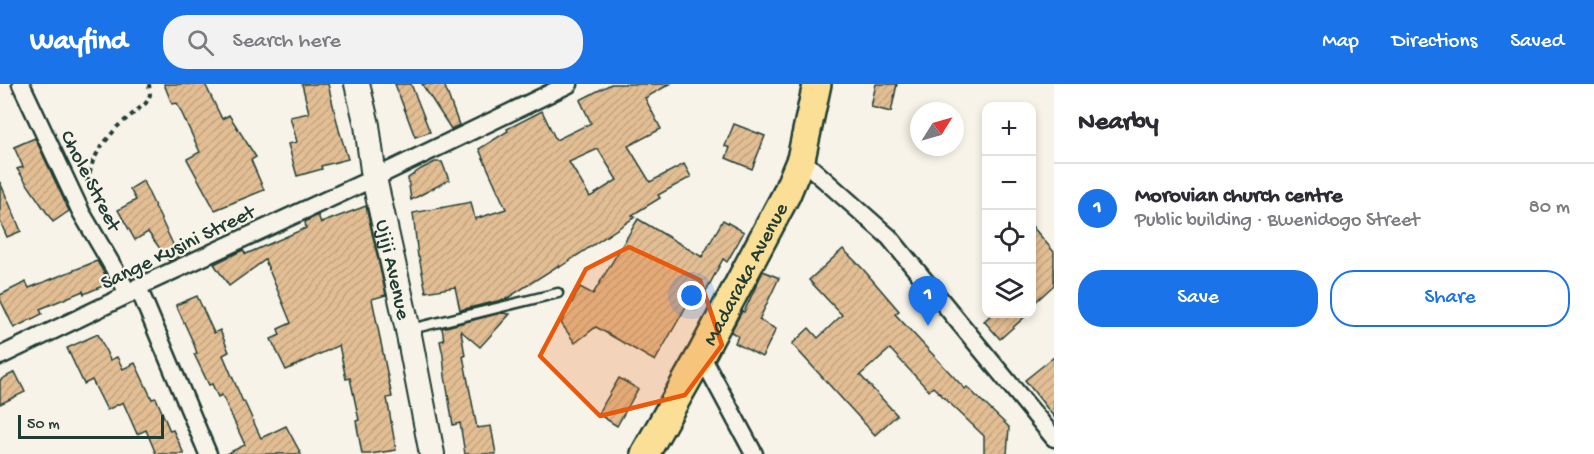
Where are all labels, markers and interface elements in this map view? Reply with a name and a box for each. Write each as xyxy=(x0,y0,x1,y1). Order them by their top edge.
search box xyxy=(163,15,583,69)
text: Wayfind xyxy=(30,26,127,59)
icon: search xyxy=(184,26,217,59)
text: Search here xyxy=(232,29,341,55)
text: Map xyxy=(1322,30,1359,55)
text: Directions xyxy=(1392,30,1477,55)
text: Saved xyxy=(1510,30,1564,55)
north arrow xyxy=(910,102,964,156)
map controls xyxy=(982,102,1036,318)
button: + xyxy=(982,102,1036,156)
text: Nearby xyxy=(1078,108,1159,139)
street label: Chole Street xyxy=(53,127,126,238)
button: − xyxy=(982,156,1036,210)
text: Morovian church centre xyxy=(1135,184,1343,210)
text: 1 xyxy=(1093,197,1102,220)
text: 80 m xyxy=(1529,197,1570,220)
street label: Madaraka Avenue xyxy=(699,198,796,351)
street label: Sange Kusini Street xyxy=(97,200,262,297)
button: locate xyxy=(982,210,1036,264)
text: Public building · Bwenidogo Street xyxy=(1135,210,1419,233)
street label: Ujiji Avenue xyxy=(368,218,415,323)
button: layers xyxy=(982,264,1036,318)
button: Save xyxy=(1078,270,1318,327)
button: Share xyxy=(1330,270,1570,327)
pin: 1 xyxy=(908,276,948,326)
your location xyxy=(677,281,706,310)
scale bar xyxy=(18,412,164,440)
text: 50 m xyxy=(27,416,60,435)

